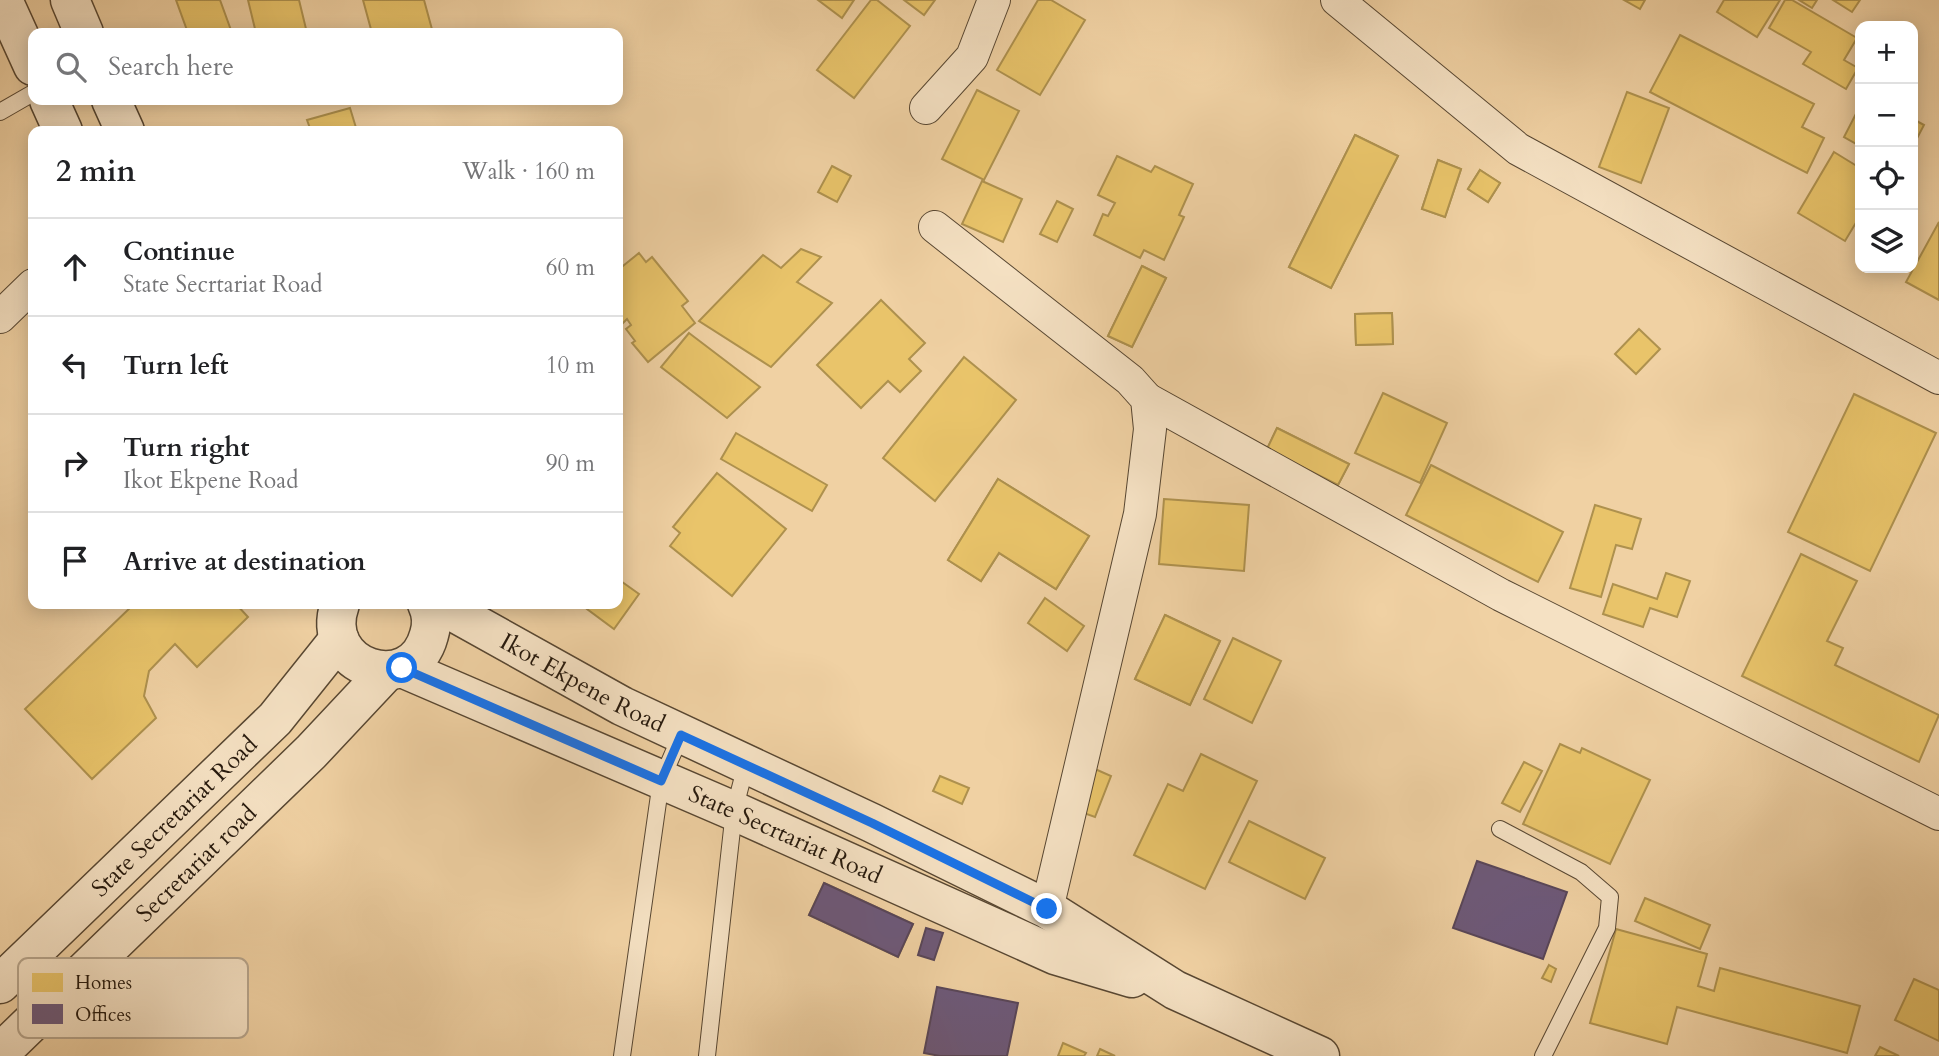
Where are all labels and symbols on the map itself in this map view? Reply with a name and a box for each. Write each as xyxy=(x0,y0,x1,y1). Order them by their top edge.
street label: Ikot Ekpene Road xyxy=(494,625,671,741)
route start xyxy=(386,652,417,683)
street label: State Secretariat Road xyxy=(84,728,265,904)
street label: State Secrtariat Road xyxy=(684,777,887,892)
street label: Secretariat road xyxy=(129,797,264,930)
route end xyxy=(1031,893,1062,924)
legend xyxy=(18,958,248,1038)
text: Homes xyxy=(75,970,132,996)
text: Offices xyxy=(75,1002,131,1028)

